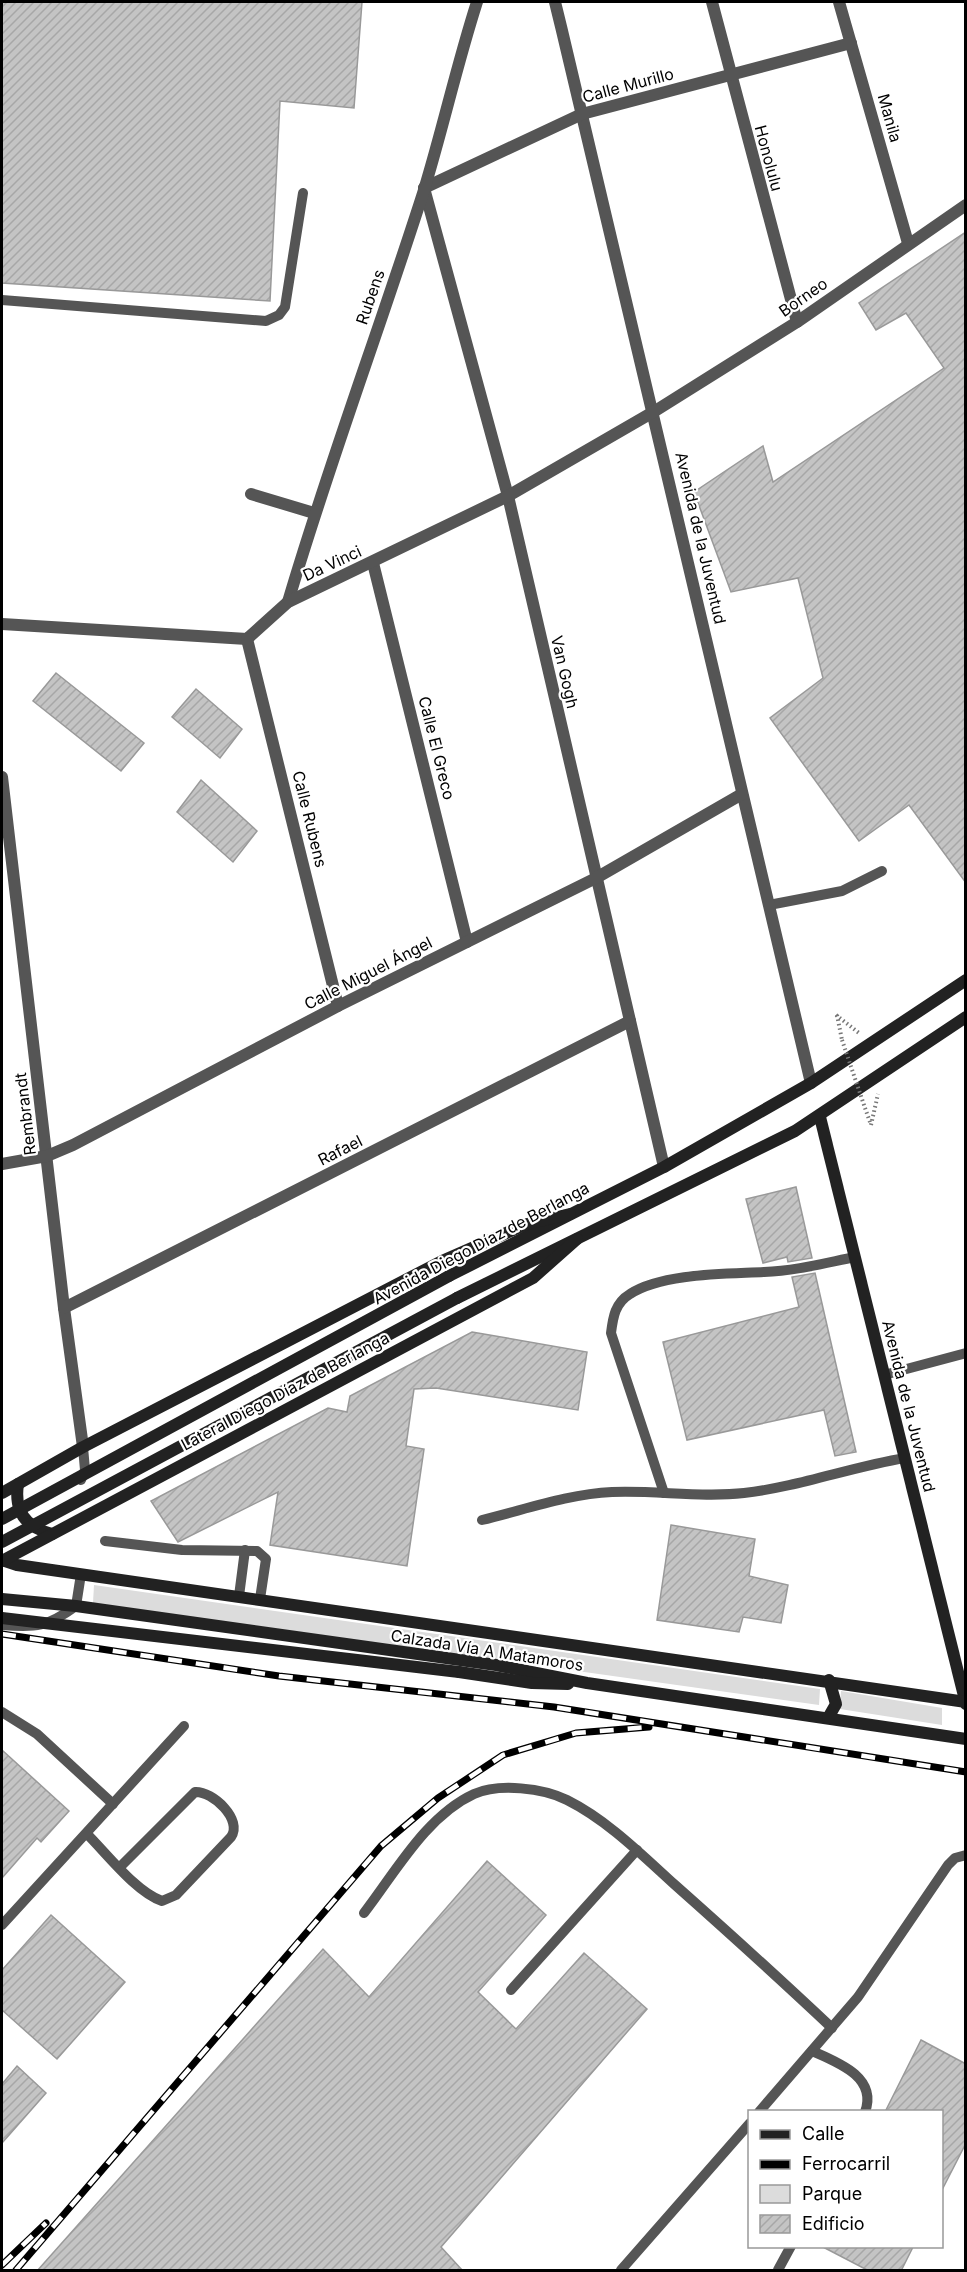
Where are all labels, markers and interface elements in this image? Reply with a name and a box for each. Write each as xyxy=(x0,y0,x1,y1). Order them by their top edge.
street label: Calle Murillo xyxy=(580,63,676,107)
street label: Manila xyxy=(874,91,906,145)
street label: Honolulu xyxy=(751,123,787,193)
street label: Rubens xyxy=(351,267,389,327)
street label: Borneo xyxy=(775,273,831,321)
street label: Avenida de la Juventud xyxy=(671,450,731,626)
street label: Da Vinci xyxy=(299,541,365,585)
street label: Van Gogh xyxy=(547,634,583,710)
street label: Calle El Greco xyxy=(414,694,460,802)
street label: Calle Rubens xyxy=(288,769,332,869)
street label: Calle Miguel Ángel xyxy=(301,932,435,1014)
street label: Rembrandt xyxy=(10,1072,40,1156)
street label: Rafael xyxy=(314,1130,366,1170)
street label: Avenida Diego Díaz de Berlanga xyxy=(370,1177,592,1309)
street label: Avenida de la Juventud xyxy=(878,1318,940,1494)
street label: Lateral Diego Díaz de Berlanga xyxy=(177,1327,393,1455)
street label: Calzada Vía A Matamoros xyxy=(389,1625,585,1675)
legend xyxy=(748,2110,943,2248)
text: Calle xyxy=(802,2123,844,2144)
text: Ferrocarril xyxy=(802,2153,890,2174)
text: Parque xyxy=(802,2183,862,2204)
text: Edificio xyxy=(802,2213,865,2234)

